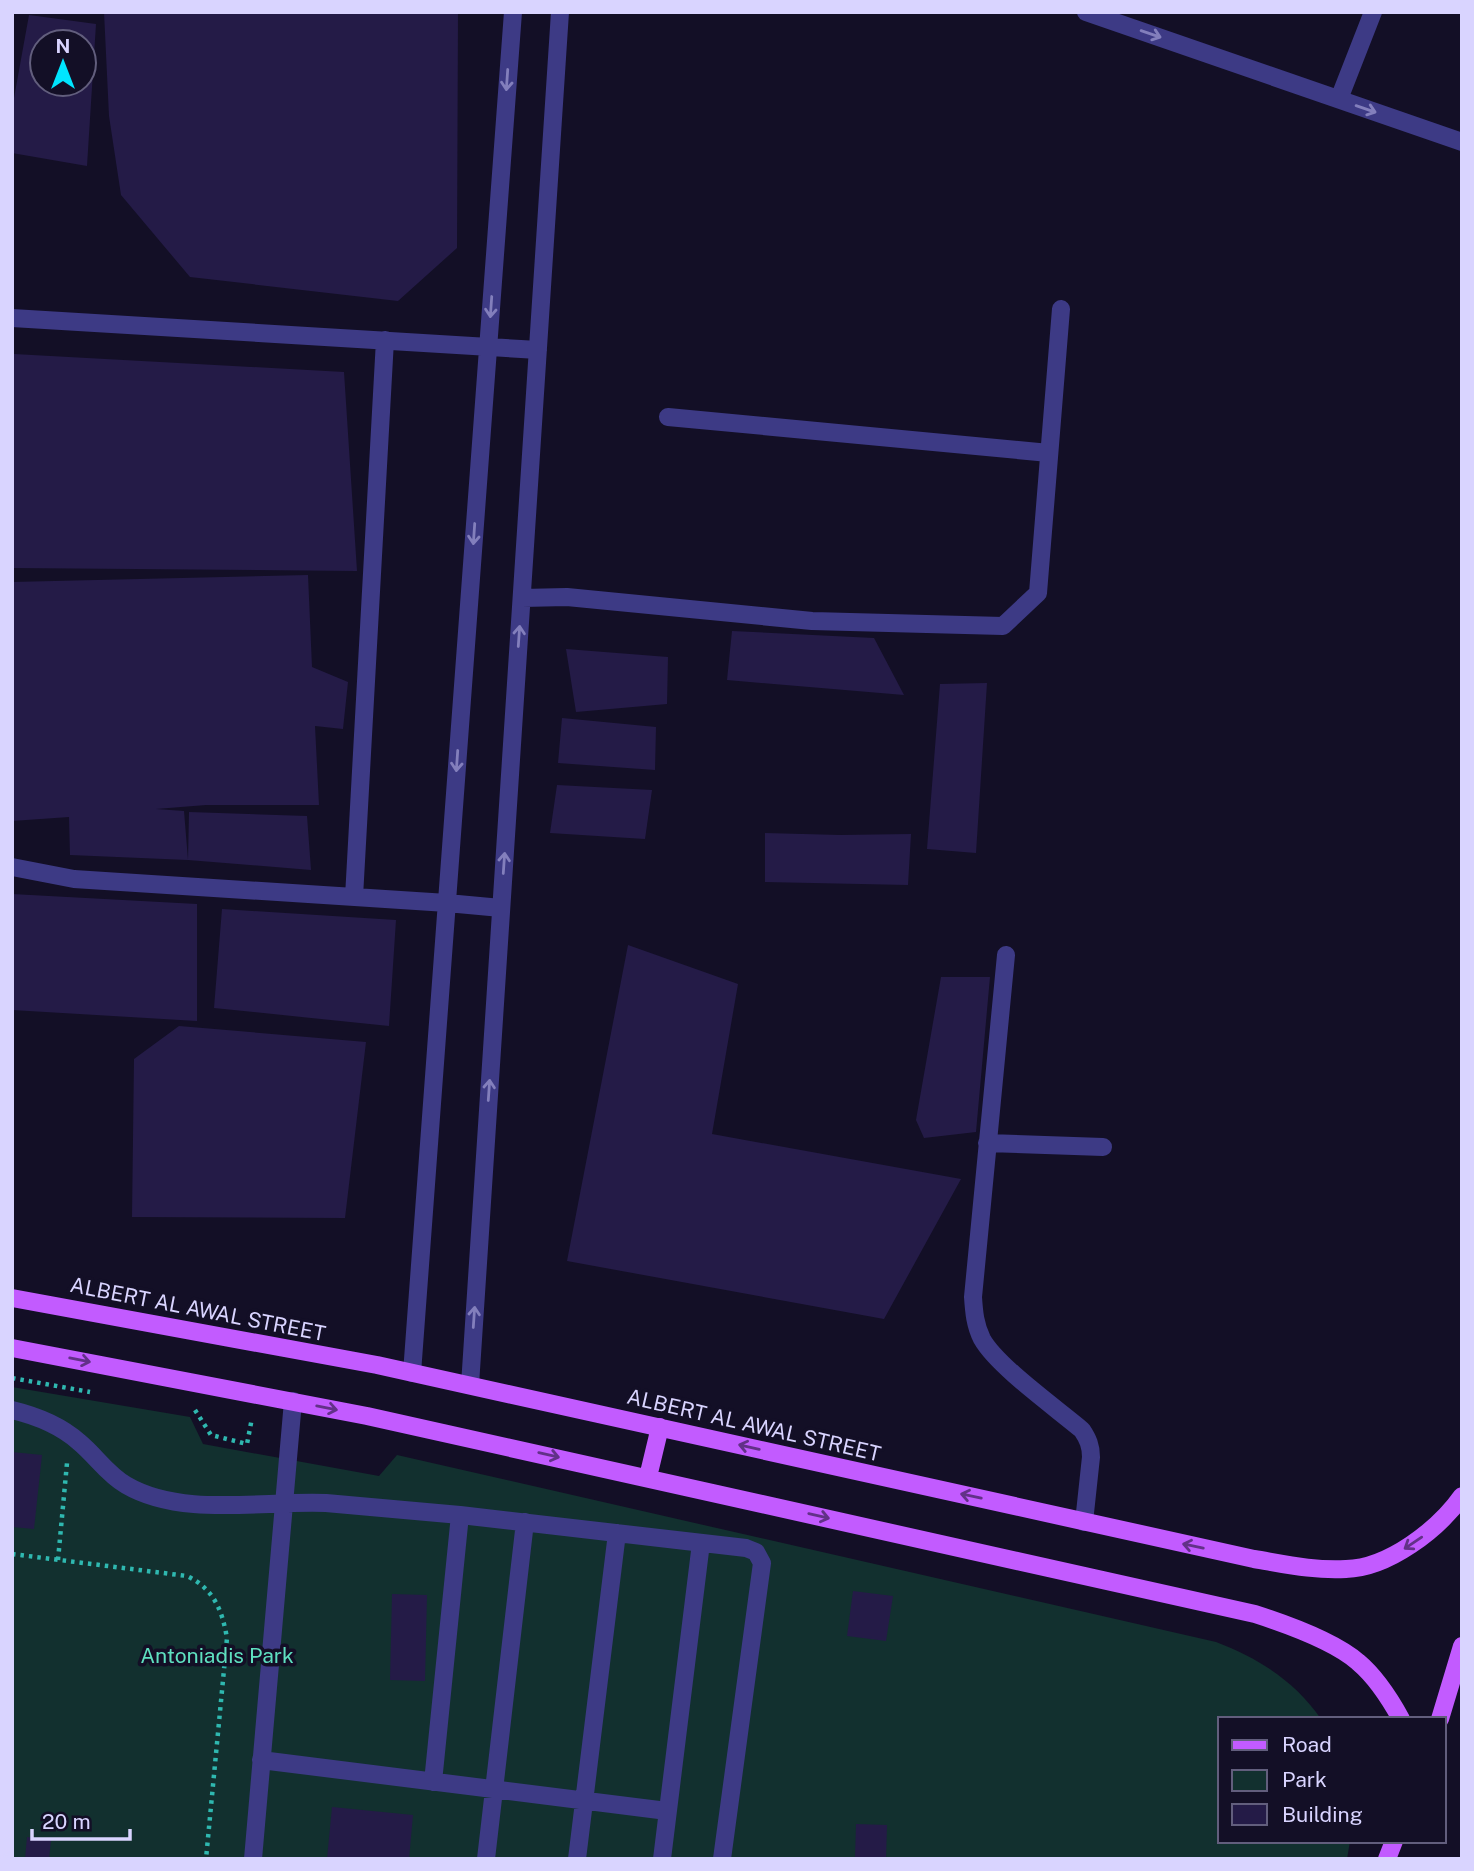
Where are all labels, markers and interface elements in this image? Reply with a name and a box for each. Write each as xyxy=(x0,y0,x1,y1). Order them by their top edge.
north arrow xyxy=(28,28,98,98)
one-way arrow xyxy=(1139,29,1161,41)
text: N xyxy=(56,35,70,57)
one-way arrow xyxy=(501,69,514,92)
one-way arrow xyxy=(1355,103,1376,116)
one-way arrow xyxy=(484,295,497,318)
one-way arrow xyxy=(467,522,480,545)
one-way arrow xyxy=(513,625,526,648)
one-way arrow xyxy=(451,749,464,772)
one-way arrow xyxy=(498,852,511,875)
one-way arrow xyxy=(483,1079,496,1102)
street label: ALBERT AL AWAL STREET xyxy=(68,1272,328,1346)
one-way arrow xyxy=(468,1306,481,1329)
one-way arrow xyxy=(68,1353,90,1367)
street label: ALBERT AL AWAL STREET xyxy=(625,1384,883,1466)
one-way arrow xyxy=(315,1401,338,1415)
one-way arrow xyxy=(738,1439,761,1453)
one-way arrow xyxy=(537,1449,560,1462)
one-way arrow xyxy=(960,1489,983,1502)
one-way arrow xyxy=(807,1509,830,1523)
one-way arrow xyxy=(1403,1536,1423,1550)
one-way arrow xyxy=(1182,1538,1205,1552)
park label: Antoniadis Park xyxy=(140,1643,294,1668)
legend xyxy=(1218,1717,1446,1843)
text: Road xyxy=(1282,1732,1332,1757)
text: Park xyxy=(1282,1767,1327,1792)
scale bar xyxy=(32,1798,130,1842)
text: Building xyxy=(1282,1802,1363,1827)
text: 20 m xyxy=(42,1809,91,1834)

